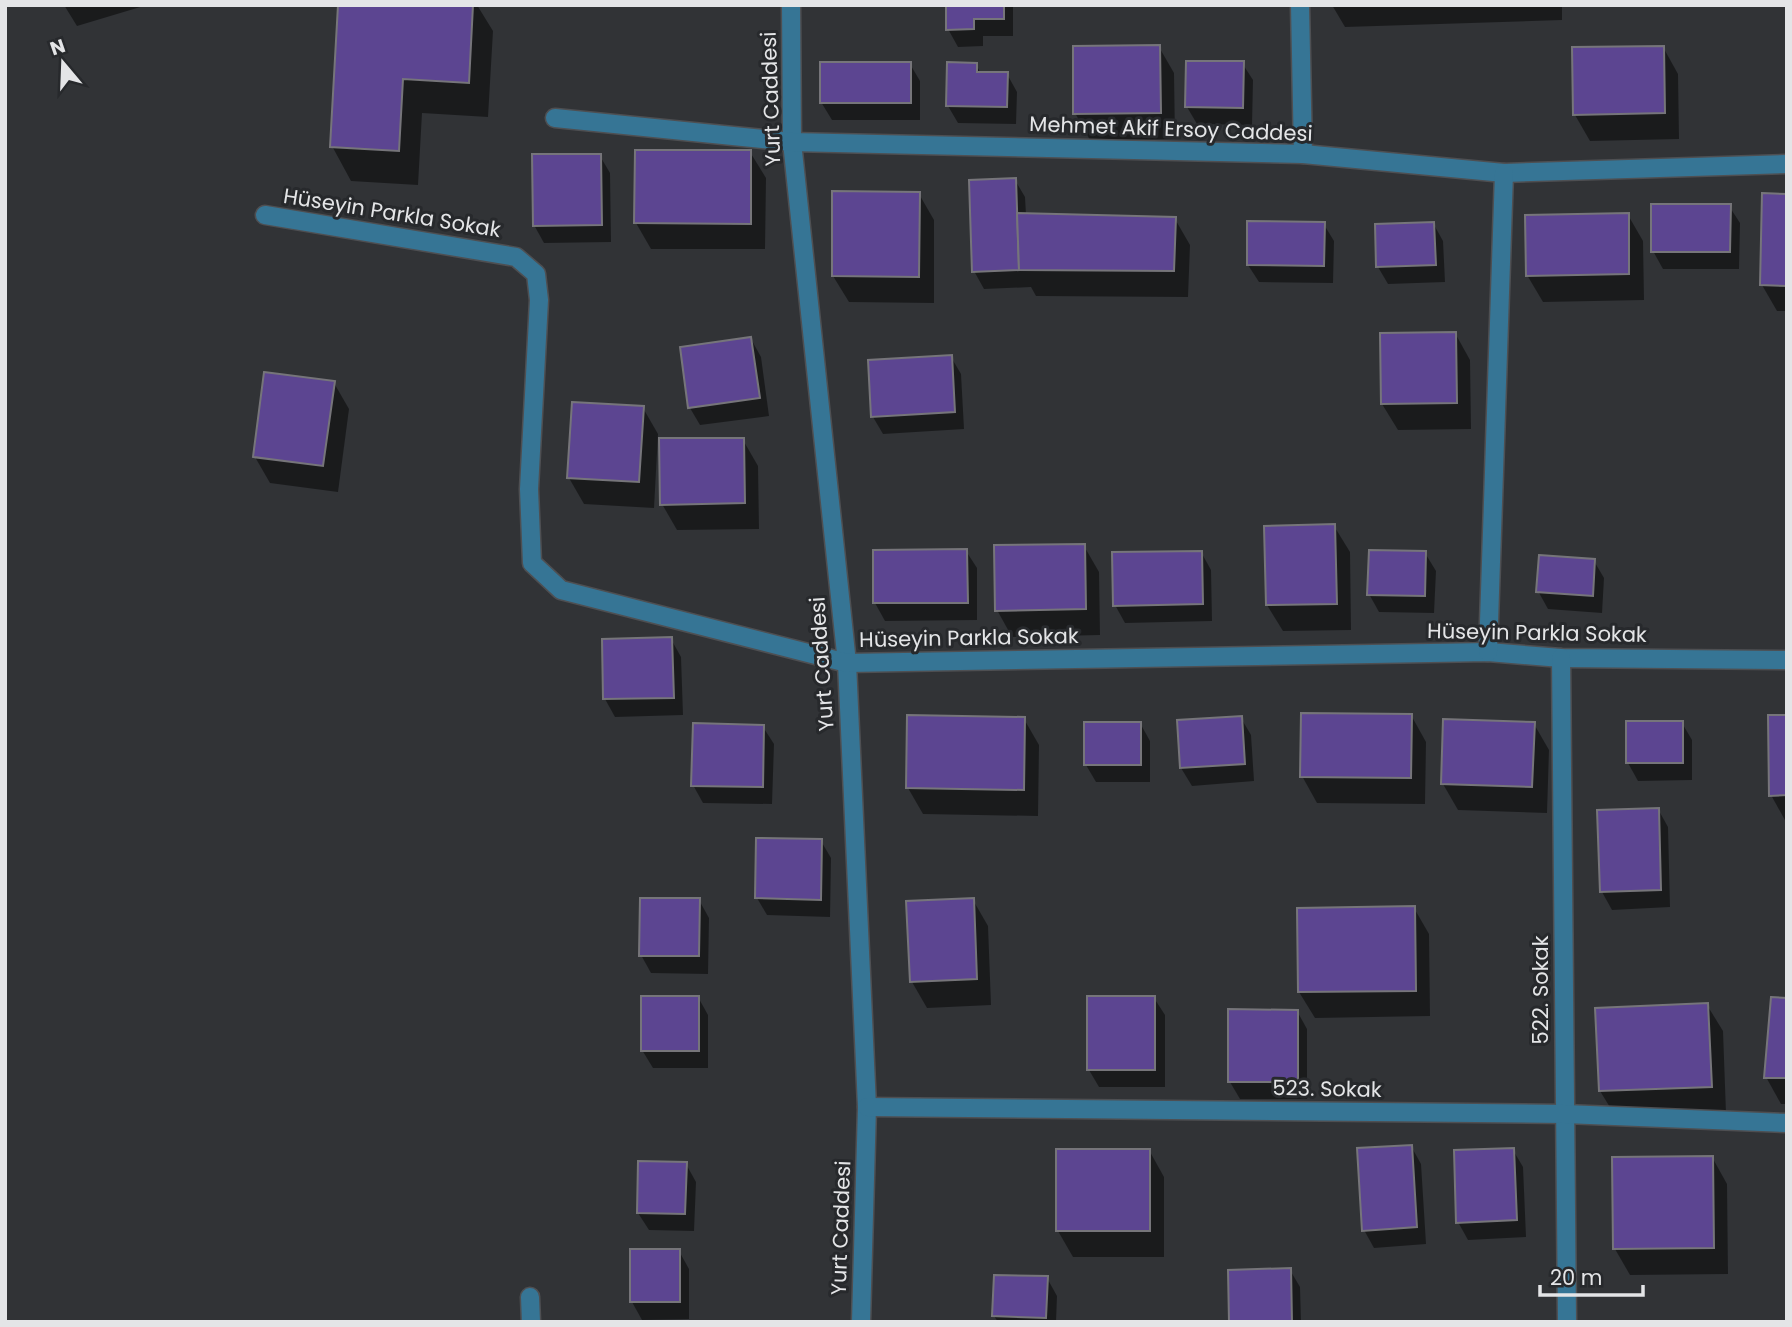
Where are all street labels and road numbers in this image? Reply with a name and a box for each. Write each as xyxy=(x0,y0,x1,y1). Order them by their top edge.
street label: Yurt Caddesi xyxy=(754,31,787,167)
street label: Mehmet Akif Ersoy Caddesi xyxy=(1029,109,1313,148)
street label: Hüseyin Parkla Sokak xyxy=(281,181,503,244)
street label: Yurt Caddesi xyxy=(802,596,841,732)
street label: Hüseyin Parkla Sokak xyxy=(1427,616,1647,649)
street label: Hüseyin Parkla Sokak xyxy=(859,621,1079,654)
street label: 522. Sokak xyxy=(1526,935,1555,1044)
street label: 523. Sokak xyxy=(1272,1073,1382,1104)
street label: Yurt Caddesi xyxy=(824,1160,857,1296)

